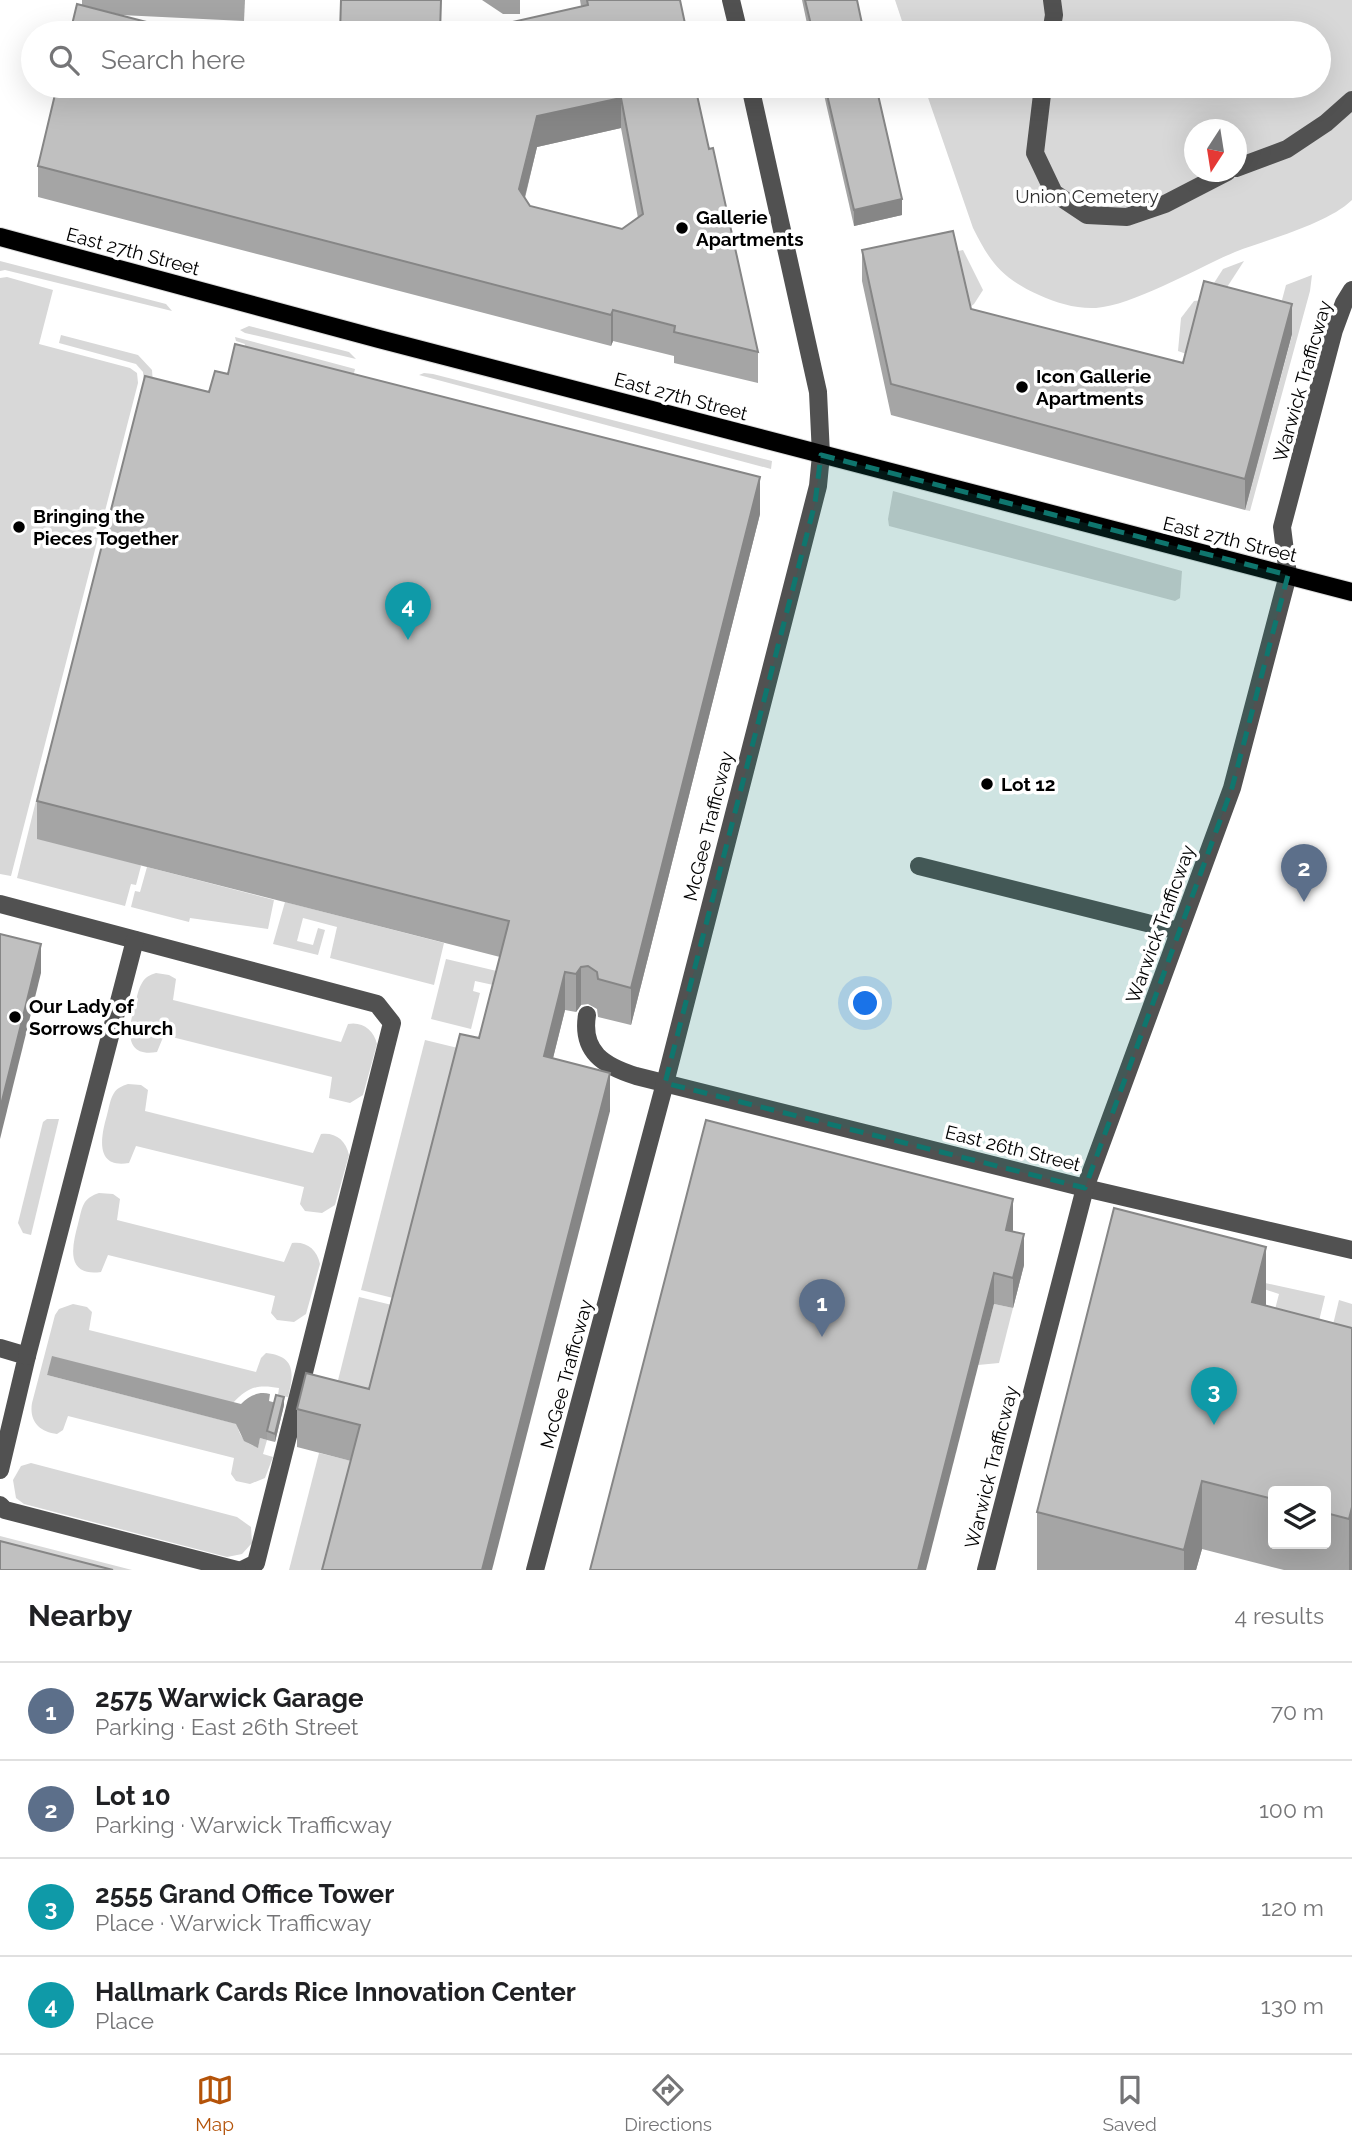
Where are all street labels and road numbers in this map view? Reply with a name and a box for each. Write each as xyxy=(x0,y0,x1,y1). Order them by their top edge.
street label: East 27th Street xyxy=(64,223,203,280)
street label: Warwick Trafficway xyxy=(1268,298,1336,464)
street label: East 27th Street xyxy=(612,368,751,425)
street label: East 27th Street xyxy=(1161,512,1300,566)
street label: McGee Trafficway xyxy=(679,749,737,903)
street label: Warwick Trafficway xyxy=(1121,842,1199,1006)
street label: East 26th Street xyxy=(943,1121,1084,1176)
street label: McGee Trafficway xyxy=(535,1297,597,1451)
street label: Warwick Trafficway xyxy=(960,1383,1022,1551)

